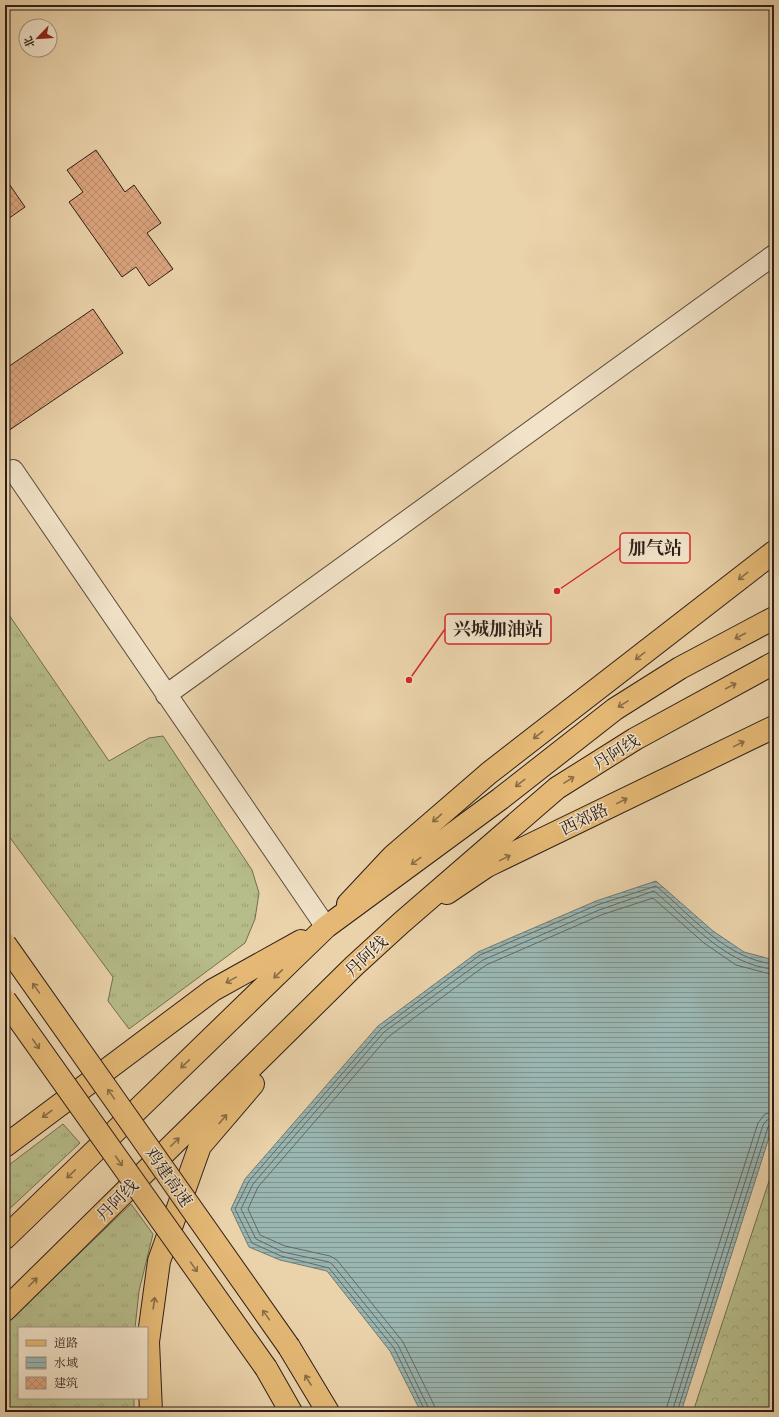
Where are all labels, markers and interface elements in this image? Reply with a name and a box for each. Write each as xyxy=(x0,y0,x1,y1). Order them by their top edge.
north arrow xyxy=(18,18,58,58)
text: 北 xyxy=(20,34,39,50)
callout: 加气站 xyxy=(620,533,690,563)
text: 加气站 xyxy=(628,536,682,561)
one-way arrow xyxy=(738,572,749,580)
callout: 兴城加油站 xyxy=(445,614,551,644)
text: 兴城加油站 xyxy=(453,617,543,642)
one-way arrow xyxy=(734,633,746,641)
one-way arrow xyxy=(635,651,646,660)
one-way arrow xyxy=(725,682,737,689)
one-way arrow xyxy=(618,700,629,708)
street label: 丹阿线 xyxy=(589,729,644,776)
one-way arrow xyxy=(532,731,543,739)
one-way arrow xyxy=(732,740,744,747)
one-way arrow xyxy=(563,776,575,784)
one-way arrow xyxy=(515,779,526,787)
one-way arrow xyxy=(615,797,627,804)
street label: 西郊路 xyxy=(556,798,612,841)
one-way arrow xyxy=(432,813,443,822)
one-way arrow xyxy=(499,854,511,861)
one-way arrow xyxy=(411,857,422,865)
street label: 丹阿线 xyxy=(340,931,393,982)
one-way arrow xyxy=(273,969,283,978)
one-way arrow xyxy=(225,976,237,984)
one-way arrow xyxy=(32,983,40,994)
one-way arrow xyxy=(32,1038,40,1049)
one-way arrow xyxy=(180,1059,190,1069)
one-way arrow xyxy=(107,1089,115,1100)
one-way arrow xyxy=(42,1110,53,1119)
one-way arrow xyxy=(218,1114,227,1124)
one-way arrow xyxy=(170,1137,180,1147)
street label: 鸡建高速 xyxy=(140,1143,198,1212)
one-way arrow xyxy=(115,1155,123,1166)
one-way arrow xyxy=(66,1169,76,1179)
street label: 丹阿线 xyxy=(91,1174,144,1227)
one-way arrow xyxy=(190,1261,198,1272)
one-way arrow xyxy=(28,1278,38,1287)
one-way arrow xyxy=(150,1297,158,1310)
one-way arrow xyxy=(262,1310,270,1321)
legend xyxy=(18,1327,148,1399)
text: 道路 xyxy=(54,1335,78,1351)
text: 水域 xyxy=(54,1355,78,1371)
text: 建筑 xyxy=(54,1375,78,1391)
one-way arrow xyxy=(304,1375,312,1386)

